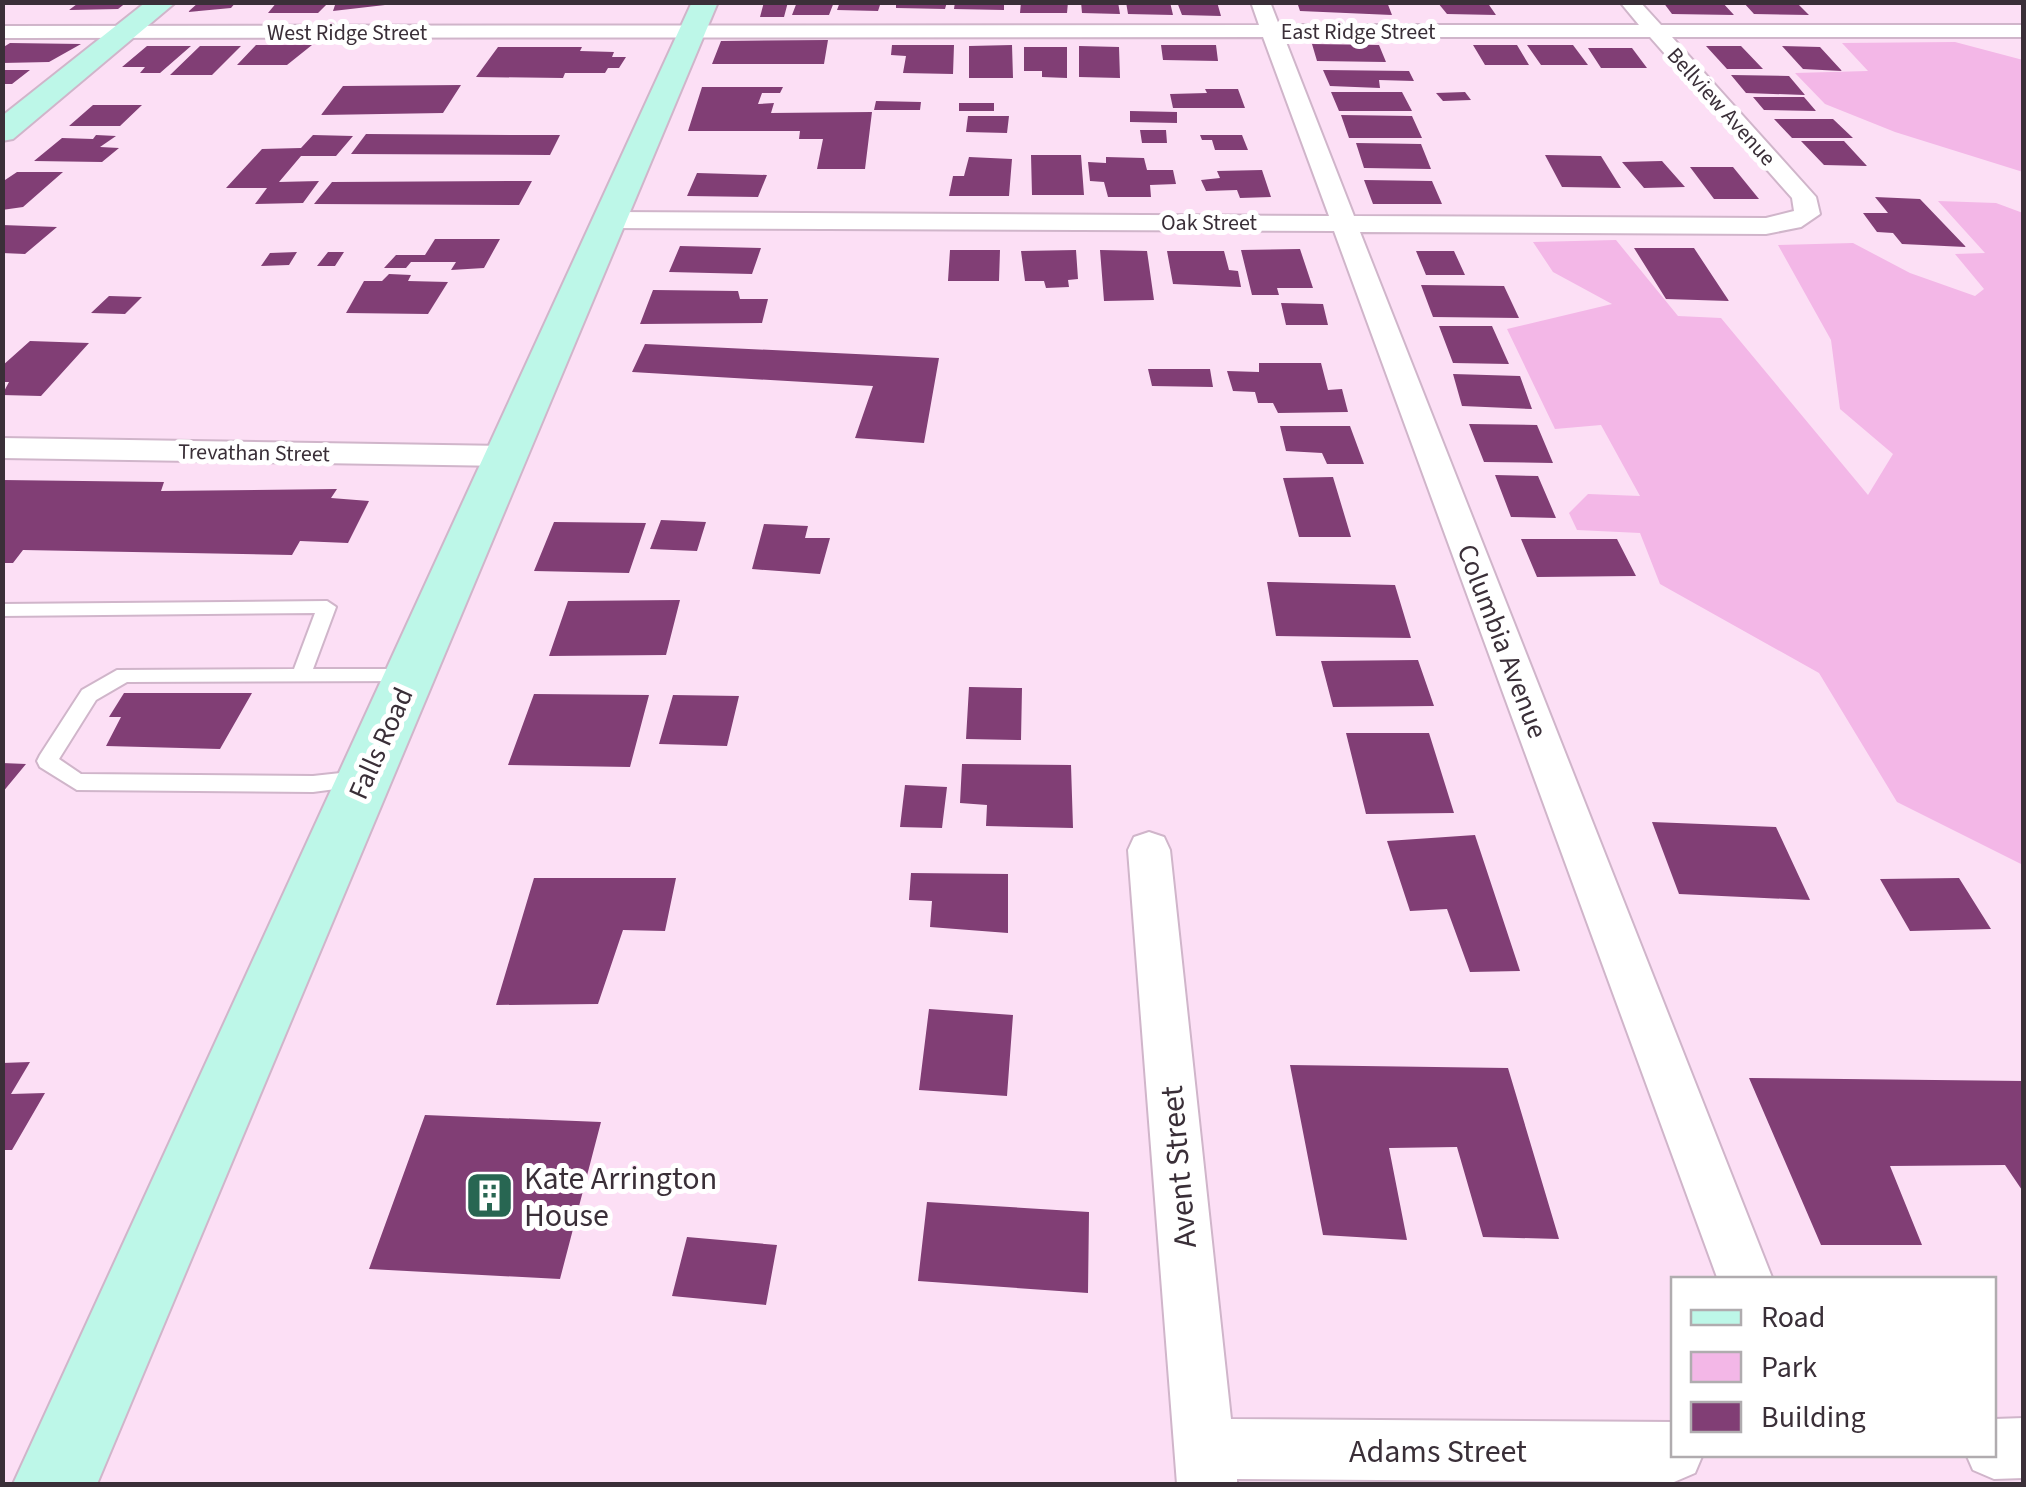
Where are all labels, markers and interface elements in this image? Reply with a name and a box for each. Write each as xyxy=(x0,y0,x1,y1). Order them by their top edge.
street label: East Ridge Street xyxy=(1281,16,1436,48)
street label: West Ridge Street xyxy=(267,17,428,49)
street label: Bellview Avenue xyxy=(1659,40,1783,173)
street label: Oak Street xyxy=(1161,207,1258,239)
street label: Trevathan Street xyxy=(178,436,331,470)
street label: Columbia Avenue xyxy=(1447,538,1557,744)
street label: Falls Road xyxy=(338,681,423,806)
street label: Avent Street xyxy=(1149,1084,1209,1250)
place label: Kate Arrington House xyxy=(524,1156,717,1239)
building icon: Kate Arrington House xyxy=(463,1170,515,1222)
legend xyxy=(1671,1277,1996,1457)
text: Road xyxy=(1761,1296,1825,1339)
text: Park xyxy=(1761,1346,1817,1389)
text: Building xyxy=(1761,1396,1866,1439)
street label: Adams Street xyxy=(1349,1429,1527,1475)

